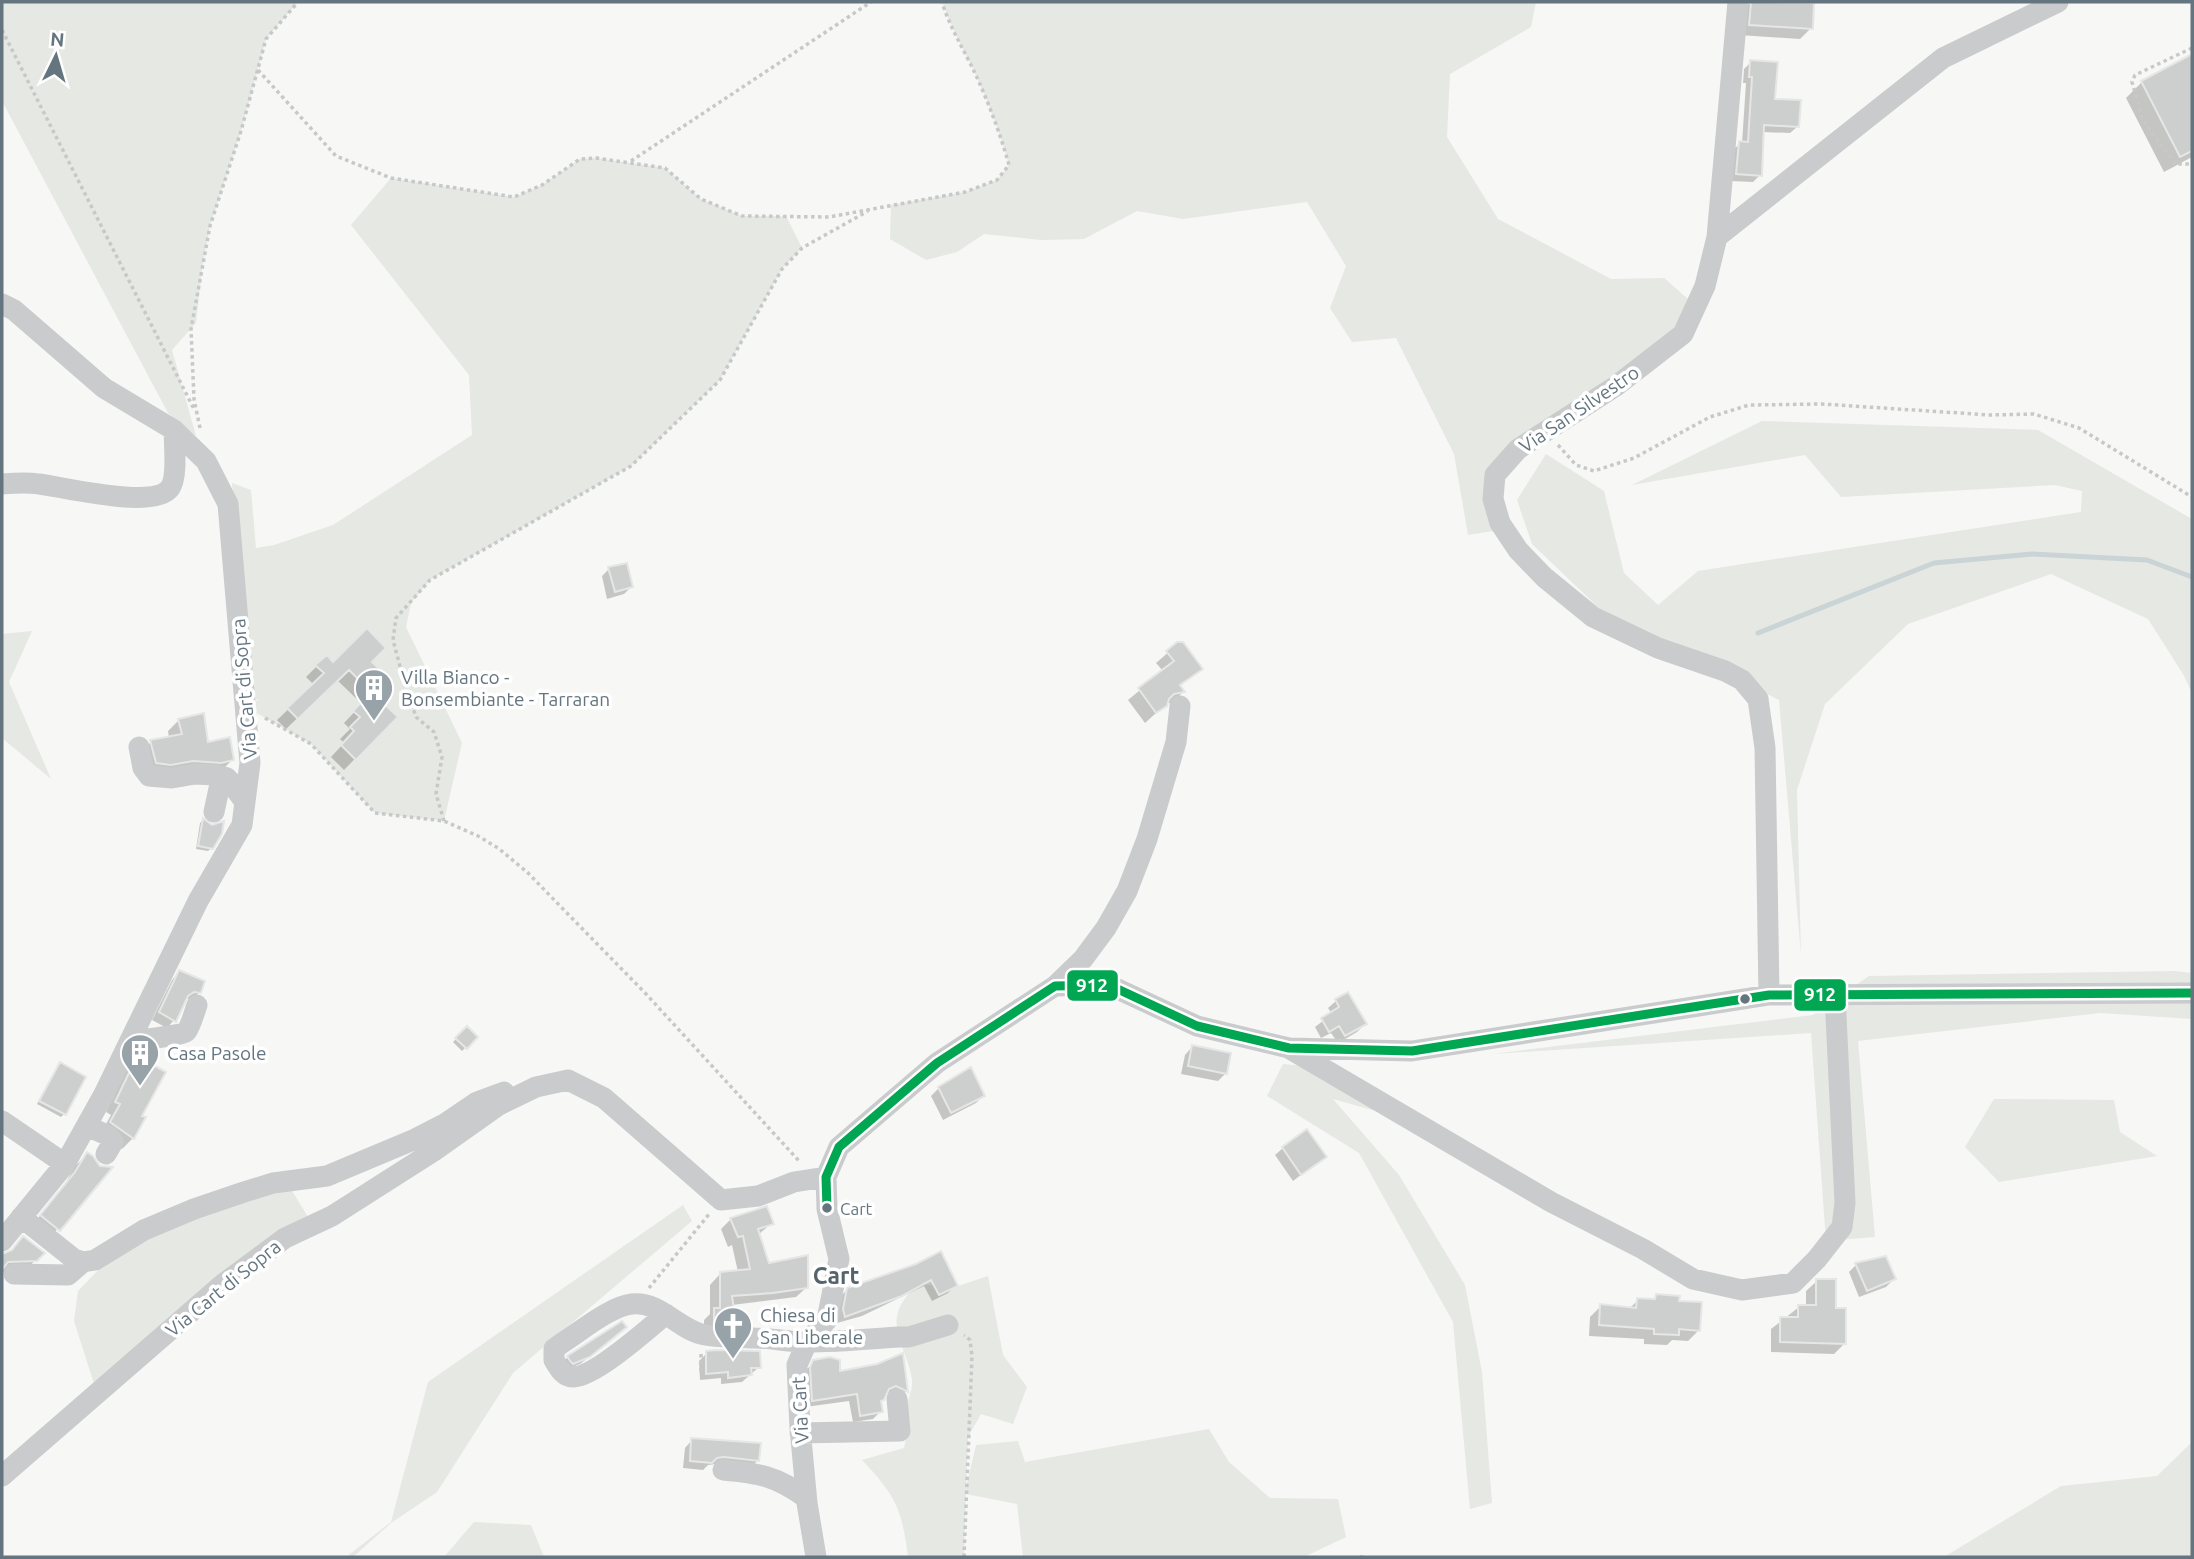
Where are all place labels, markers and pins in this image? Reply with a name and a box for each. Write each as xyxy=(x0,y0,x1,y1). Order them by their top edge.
place label: Villa Bianco - Bonsembiante - Tarraran xyxy=(401,666,610,710)
building icon: Villa Bianco - Bonsembiante - Tarraran xyxy=(353,667,395,722)
unlabelled marker xyxy=(1738,992,1752,1006)
building icon: Casa Pasole xyxy=(119,1032,161,1087)
place label: Casa Pasole xyxy=(167,1042,267,1064)
place label: Cart xyxy=(840,1199,873,1218)
marker: Cart xyxy=(820,1201,834,1215)
place label: Chiesa di San Liberale xyxy=(760,1304,863,1348)
church icon: Chiesa di San Liberale xyxy=(712,1305,754,1360)

